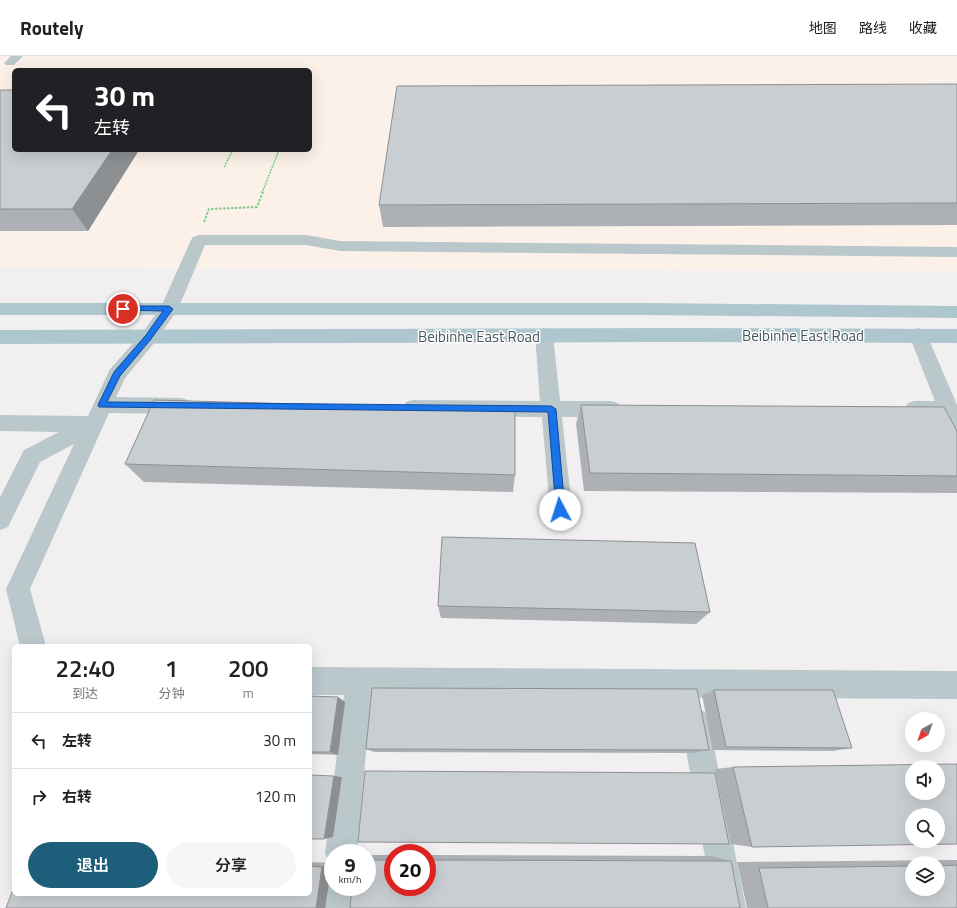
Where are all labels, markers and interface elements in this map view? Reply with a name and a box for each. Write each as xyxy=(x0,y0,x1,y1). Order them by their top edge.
text: Routely xyxy=(20,13,83,42)
text: 地图 xyxy=(809,17,837,38)
text: 路线 xyxy=(859,17,887,38)
text: 收藏 xyxy=(909,17,937,38)
text: 30 m xyxy=(94,74,155,117)
icon: left xyxy=(28,84,80,136)
text: 左转 xyxy=(94,114,130,141)
pin xyxy=(106,292,140,326)
icon: arrive xyxy=(112,298,134,320)
street label: Beibinhe East Road xyxy=(742,324,864,347)
street label: Beibinhe East Road xyxy=(418,325,540,348)
position arrow xyxy=(539,489,581,531)
text: 22:40 xyxy=(56,650,115,686)
text: 1 xyxy=(165,650,178,686)
text: 200 xyxy=(228,650,268,686)
text: 到达 xyxy=(72,683,98,703)
text: 分钟 xyxy=(159,683,185,703)
text: m xyxy=(243,683,254,703)
north arrow xyxy=(905,712,945,752)
map controls xyxy=(905,712,945,896)
text: 左转 xyxy=(62,729,92,752)
text: 30 m xyxy=(263,729,296,752)
icon: left xyxy=(28,730,50,752)
button: sound xyxy=(905,760,945,800)
text: 右转 xyxy=(62,785,92,808)
text: 120 m xyxy=(255,785,296,808)
icon: right xyxy=(28,786,50,808)
button: search xyxy=(905,808,945,848)
button: 退出 xyxy=(28,842,158,888)
button: 分享 xyxy=(166,842,296,888)
speed limit sign: 20 xyxy=(384,844,436,896)
text: 9 xyxy=(344,849,356,880)
button: layers xyxy=(905,856,945,896)
text: km/h xyxy=(339,872,361,887)

